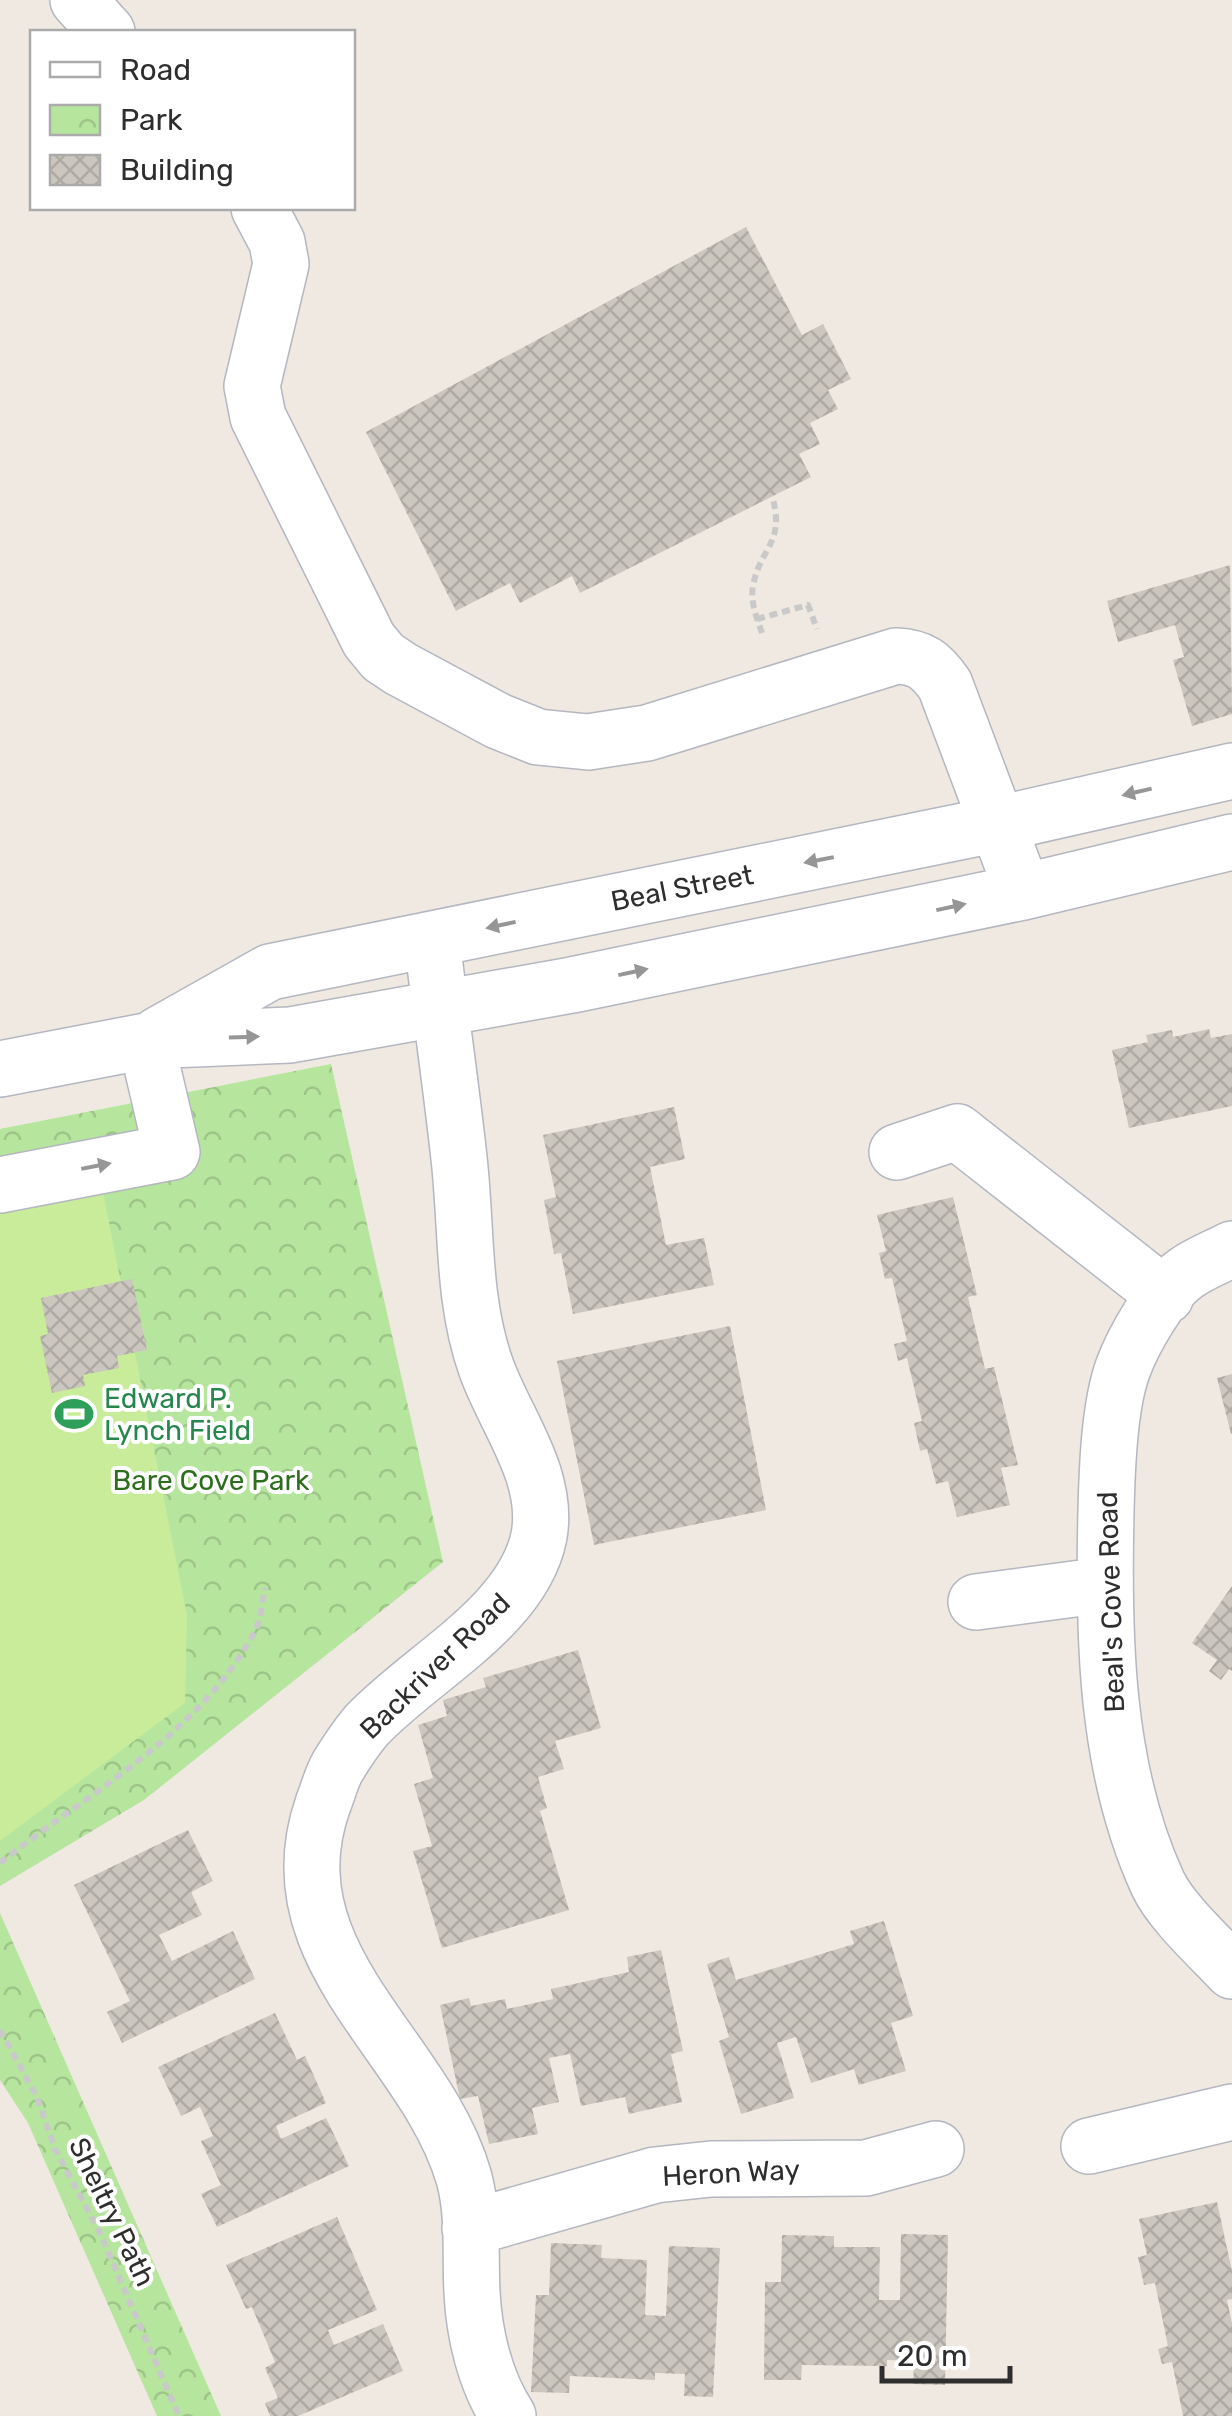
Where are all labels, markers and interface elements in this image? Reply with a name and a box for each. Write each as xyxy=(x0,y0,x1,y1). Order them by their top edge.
legend xyxy=(30,30,355,210)
text: Road xyxy=(120,52,191,88)
text: Park xyxy=(120,102,183,138)
text: Building xyxy=(120,152,234,188)
one-way arrow xyxy=(1121,785,1152,801)
one-way arrow xyxy=(803,852,834,868)
street label: Beal Street xyxy=(608,858,756,918)
one-way arrow xyxy=(936,898,967,914)
one-way arrow xyxy=(485,917,516,933)
one-way arrow xyxy=(618,964,649,980)
one-way arrow xyxy=(228,1029,260,1045)
one-way arrow xyxy=(81,1158,112,1174)
place label: Edward P. Lynch Field xyxy=(104,1382,251,1447)
sports icon: Edward P. Lynch Field xyxy=(53,1393,95,1435)
park label: Bare Cove Park xyxy=(112,1464,310,1497)
street label: Beal's Cove Road xyxy=(1091,1491,1131,1713)
street label: Backriver Road xyxy=(353,1586,517,1746)
street label: Sheltry Path xyxy=(62,2132,162,2292)
street label: Heron Way xyxy=(661,2153,801,2193)
scale bar xyxy=(882,2321,1010,2383)
text: 20 m xyxy=(897,2338,968,2374)

